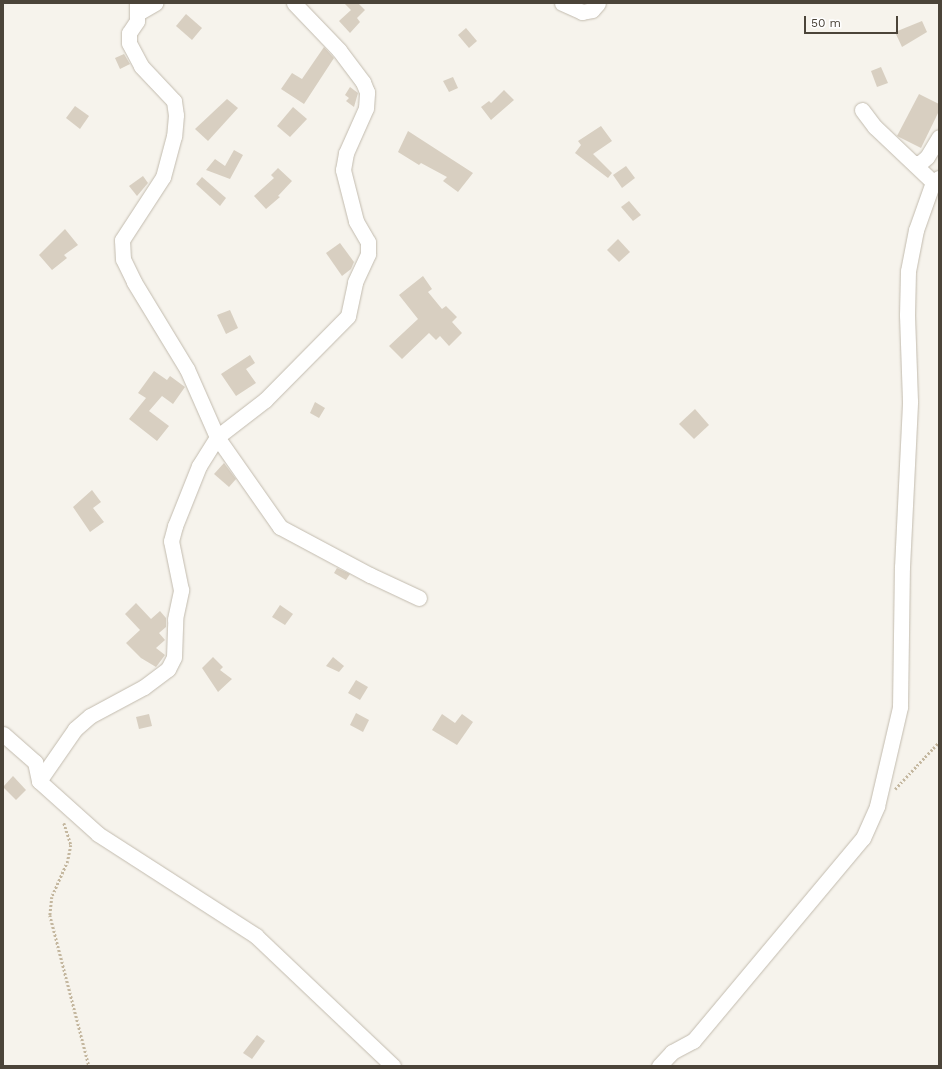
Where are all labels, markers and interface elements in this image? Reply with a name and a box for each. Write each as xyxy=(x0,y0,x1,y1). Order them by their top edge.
scale bar xyxy=(806,8,900,34)
text: 50 m xyxy=(811,16,841,30)

